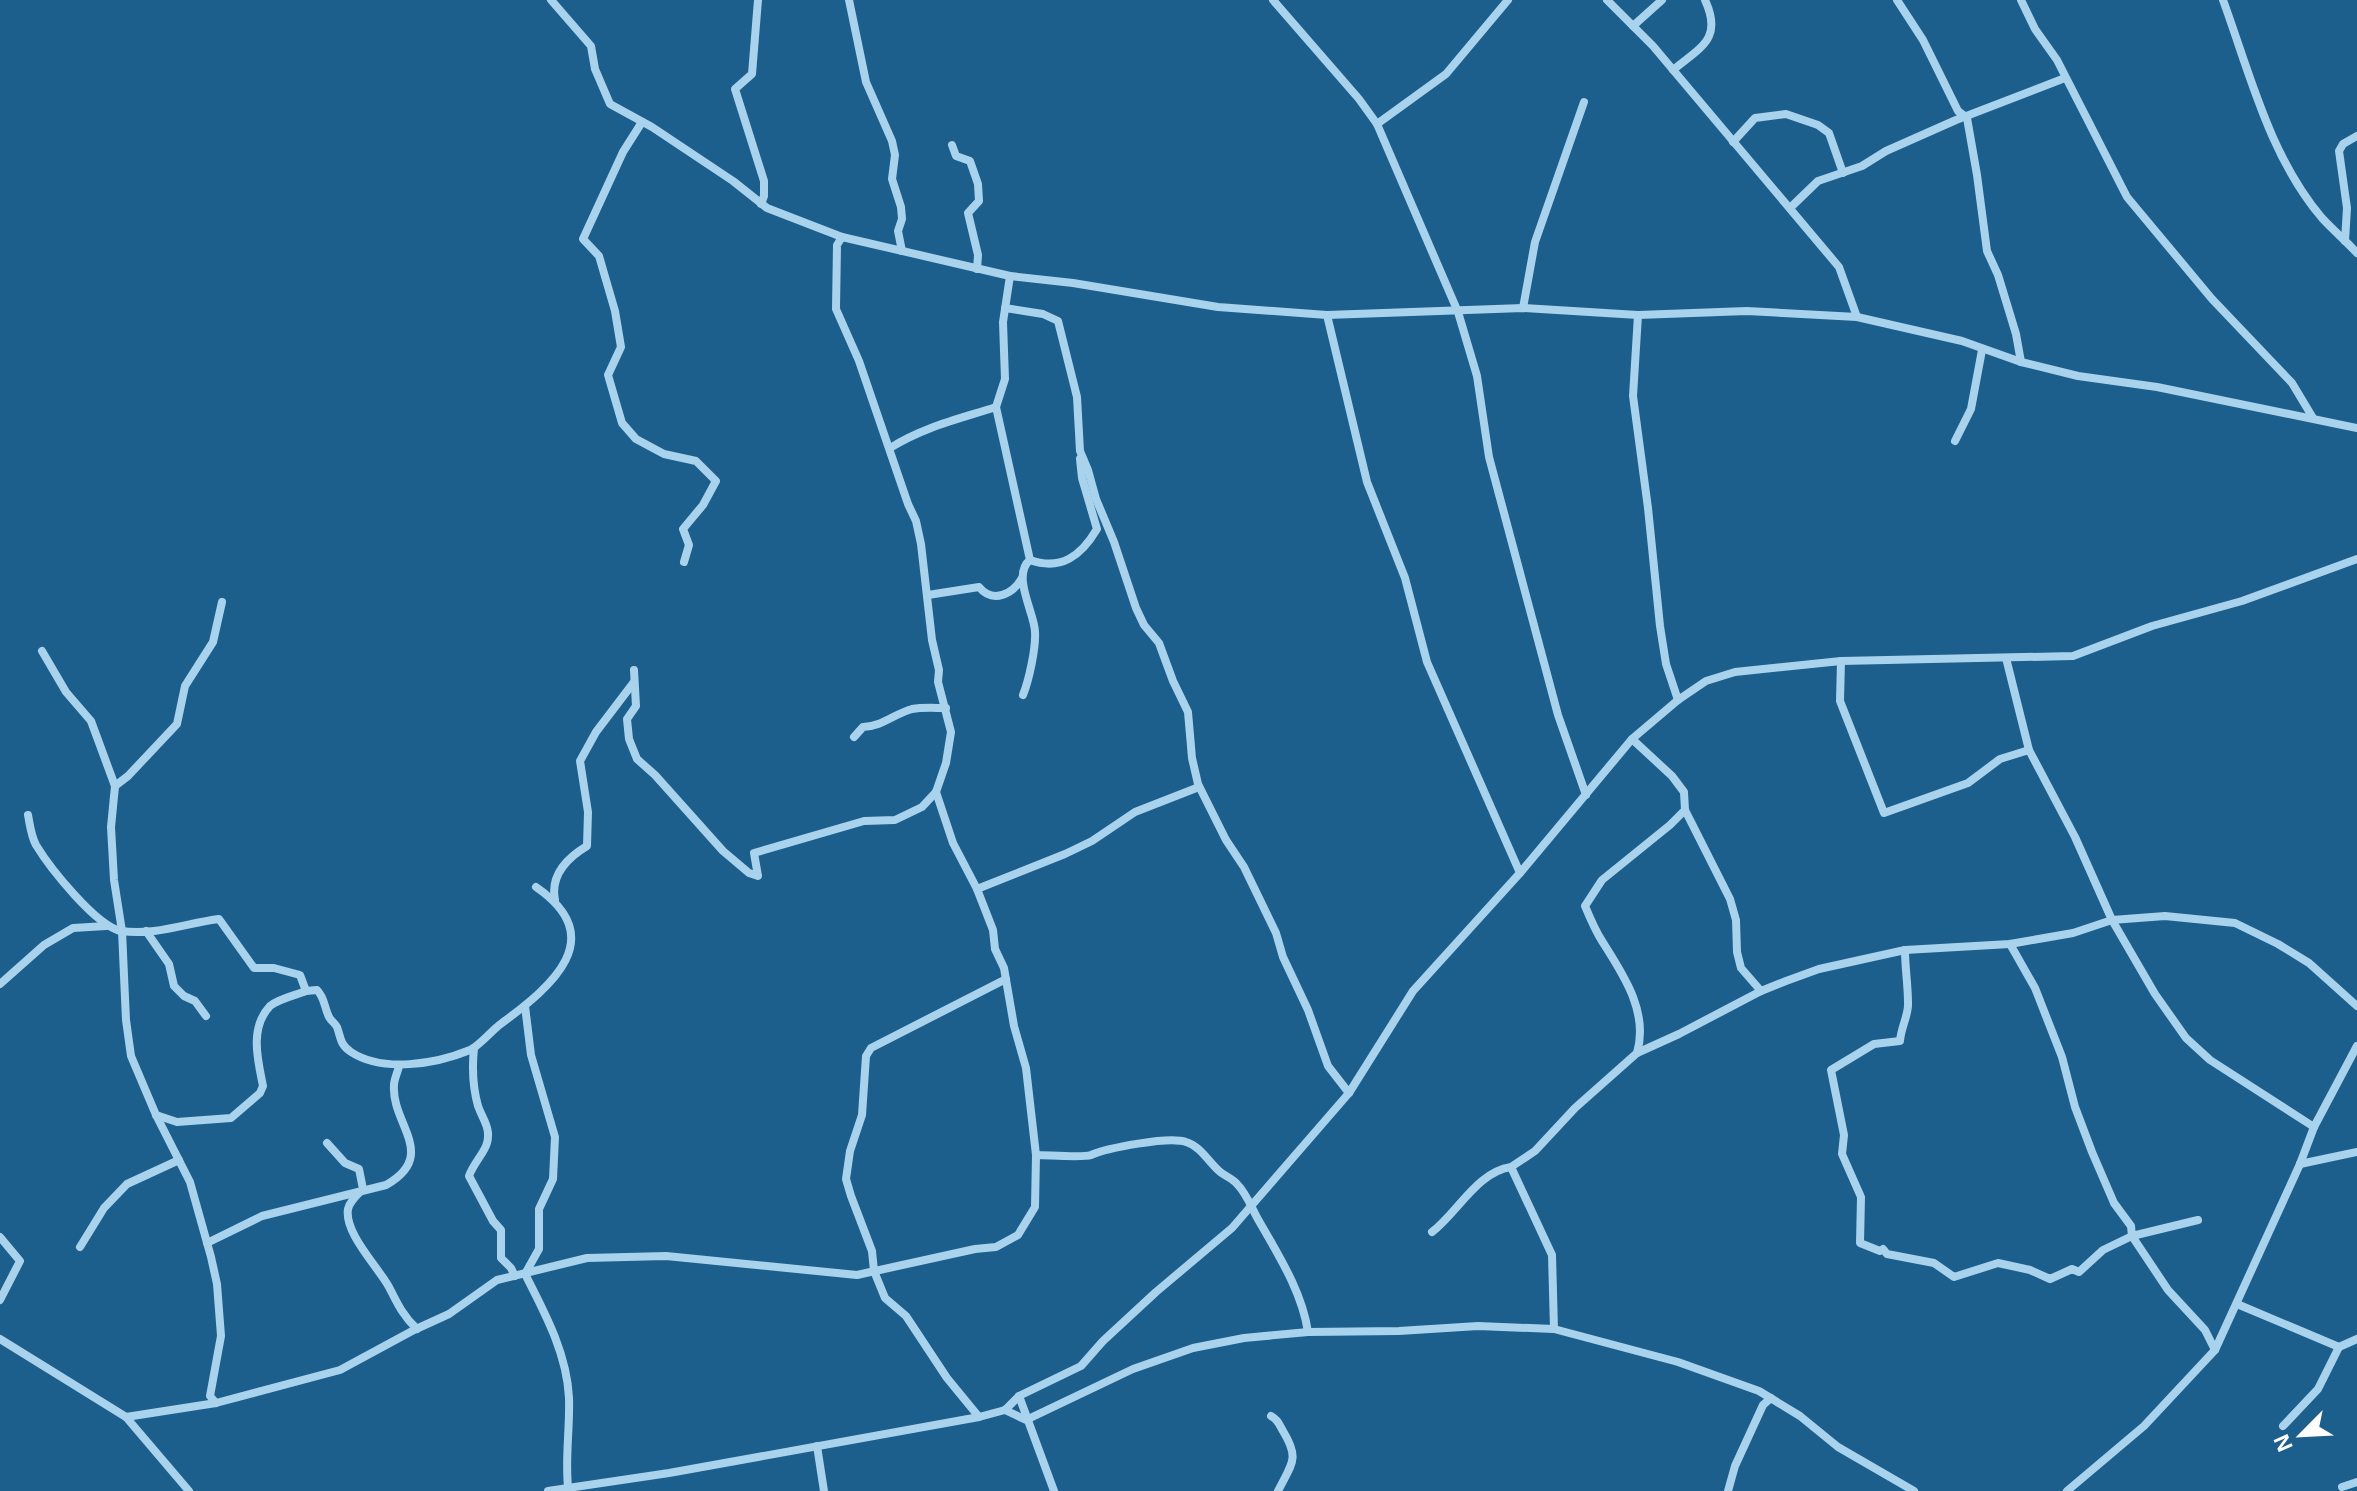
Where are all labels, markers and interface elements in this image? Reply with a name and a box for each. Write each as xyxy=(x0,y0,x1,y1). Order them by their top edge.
north arrow xyxy=(2261,1395,2341,1475)
text: N xyxy=(2269,1431,2298,1455)

